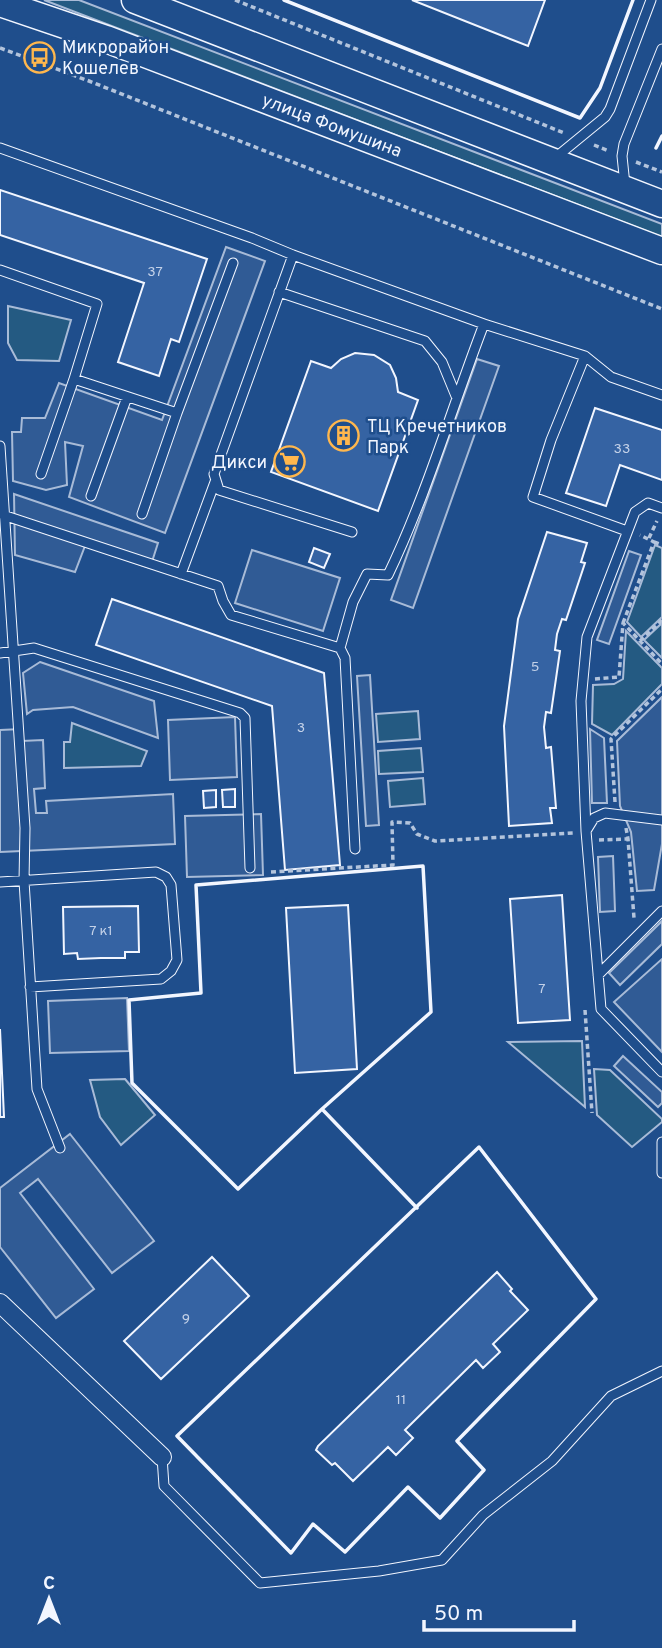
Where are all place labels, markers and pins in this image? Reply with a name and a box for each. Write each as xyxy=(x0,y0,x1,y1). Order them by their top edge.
place label: Микрорайон Кошелев xyxy=(62,37,169,81)
bus stop icon: Микрорайон Кошелев xyxy=(22,40,56,74)
place label: ТЦ Кречетников Парк xyxy=(367,416,507,460)
building icon: ТЦ Кречетников Парк xyxy=(327,419,361,453)
supermarket icon: Дикси xyxy=(273,445,307,479)
place label: Дикси xyxy=(211,452,267,475)

